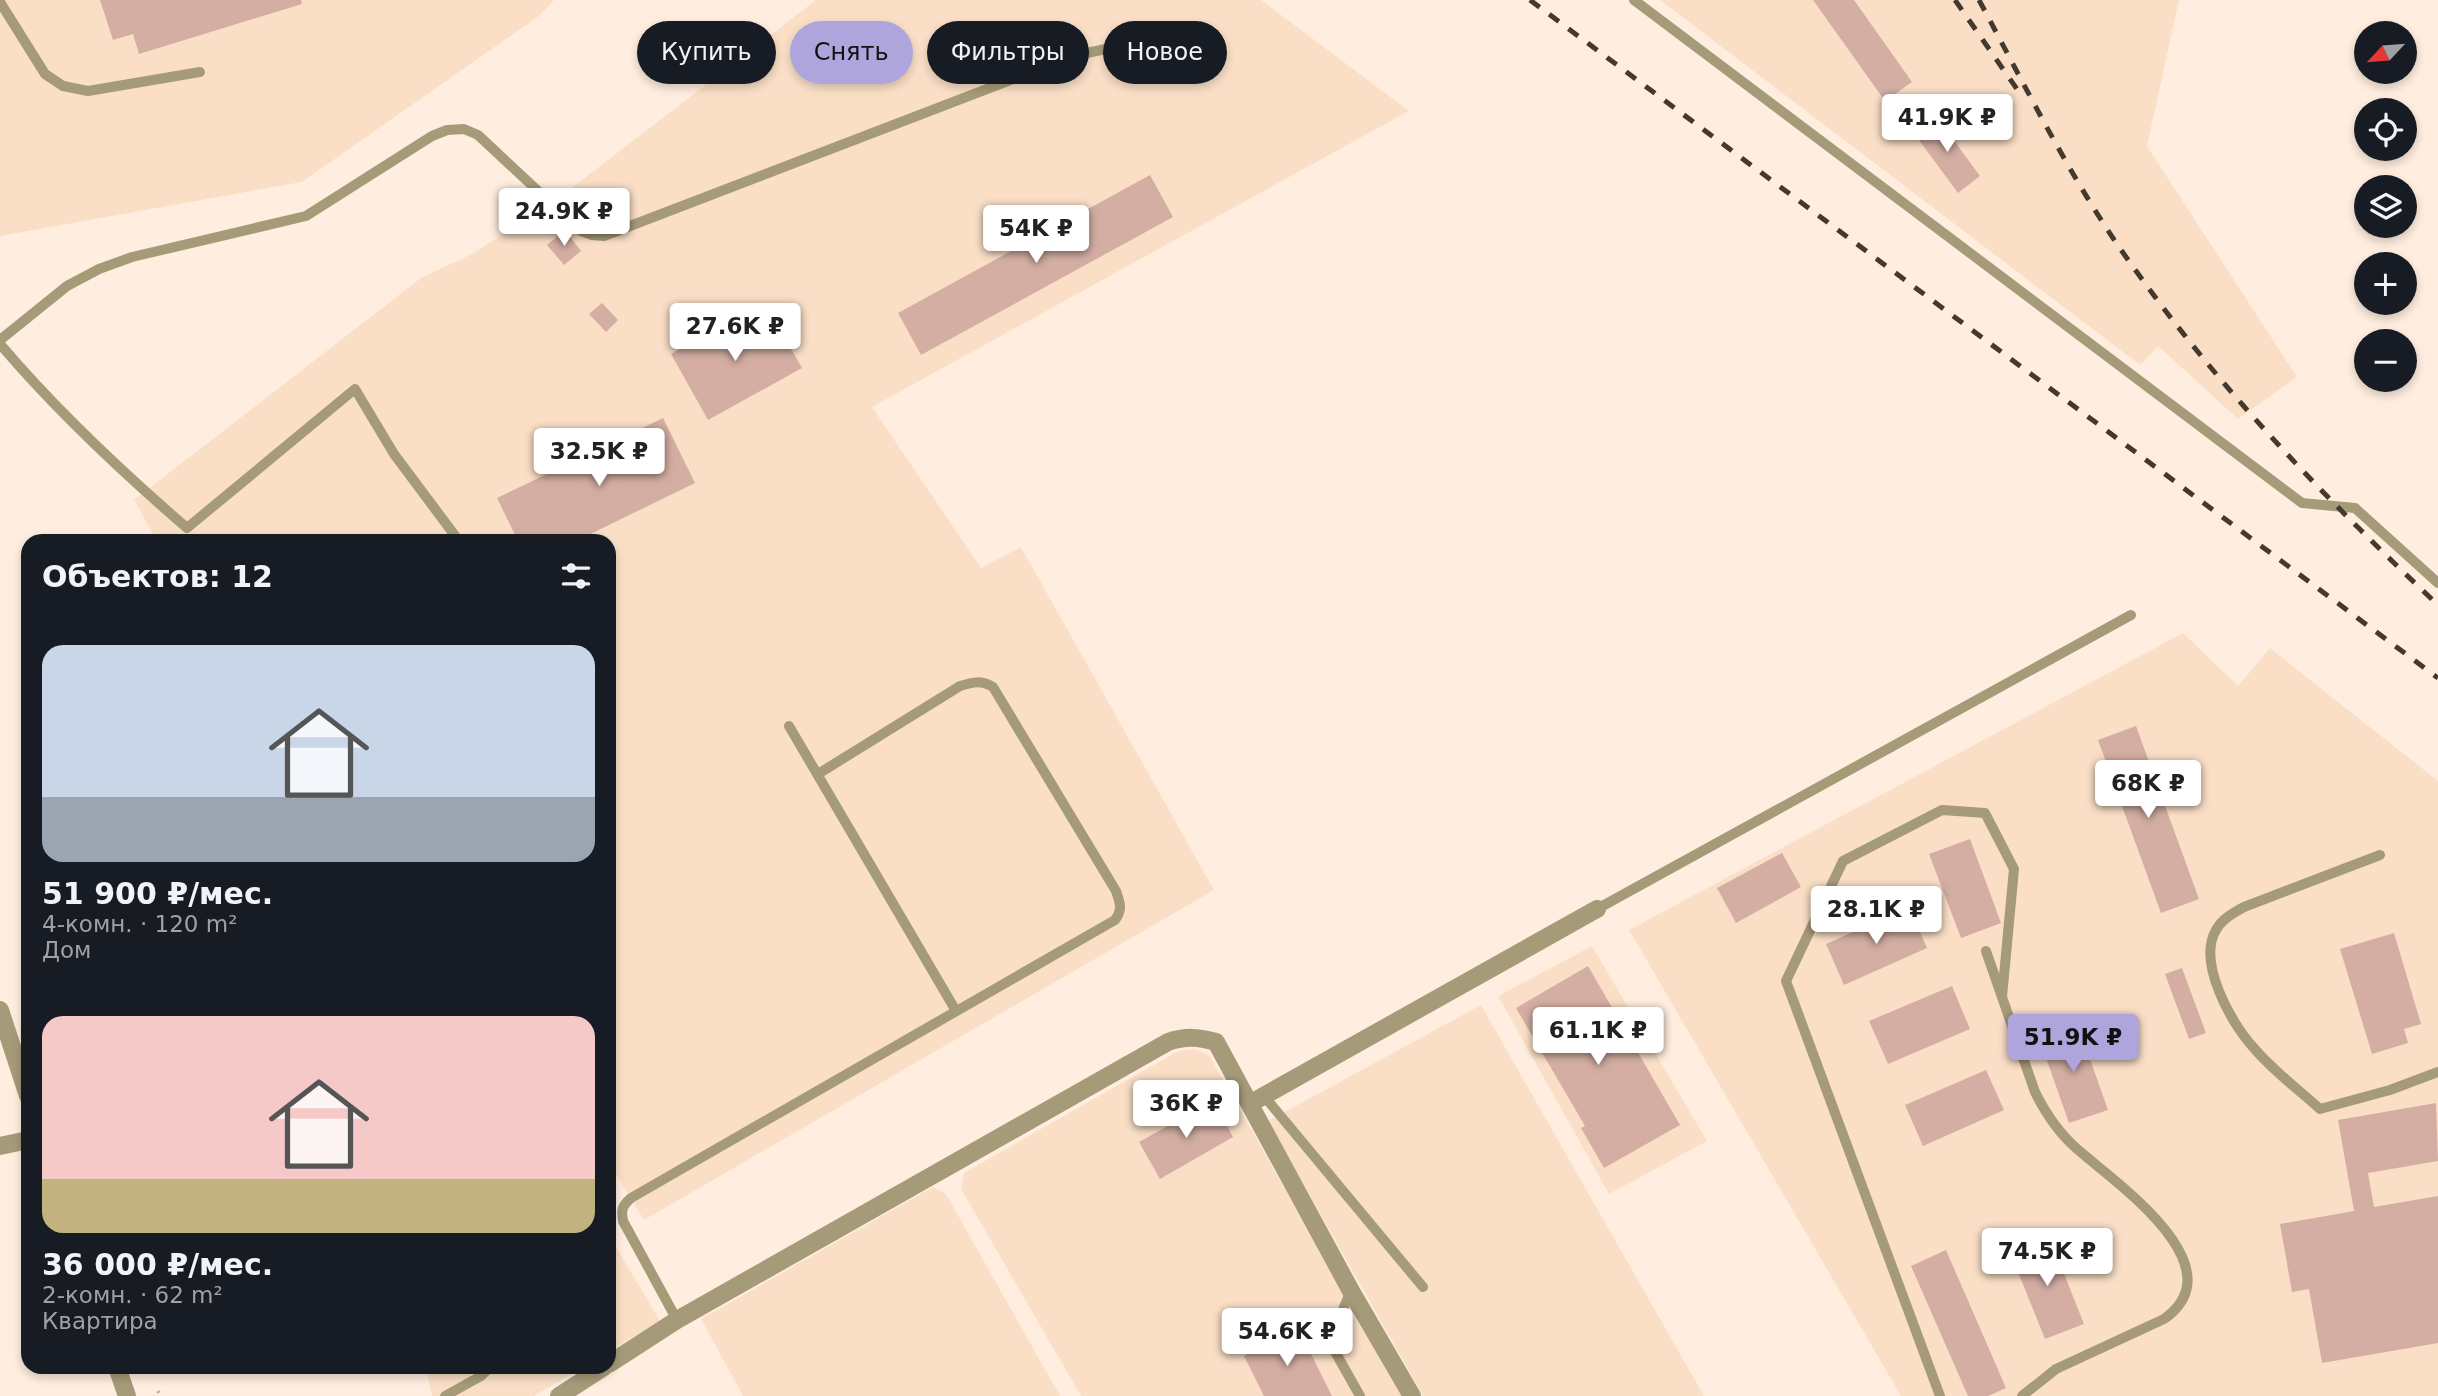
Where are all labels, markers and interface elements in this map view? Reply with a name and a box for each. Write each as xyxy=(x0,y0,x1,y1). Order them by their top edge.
chip: Купить xyxy=(637,21,776,84)
chip: Снять xyxy=(790,21,913,84)
chip: Фильтры xyxy=(927,21,1089,84)
chip: Новое xyxy=(1103,21,1227,84)
north arrow xyxy=(2354,21,2417,84)
map controls xyxy=(2354,21,2417,392)
pin: 41.9K ₽ xyxy=(1882,94,2012,154)
button: locate xyxy=(2354,98,2417,161)
text: 41.9K ₽ xyxy=(1898,104,1996,130)
button: layers xyxy=(2354,175,2417,238)
pin: 24.9K ₽ xyxy=(499,188,629,248)
text: 24.9K ₽ xyxy=(515,198,613,224)
pin: 54K ₽ xyxy=(987,205,1085,265)
text: 54K ₽ xyxy=(999,215,1073,241)
button: + xyxy=(2354,252,2417,315)
pin: 27.6K ₽ xyxy=(670,304,800,363)
text: 27.6K ₽ xyxy=(686,313,784,339)
button: − xyxy=(2354,329,2417,392)
pin: 32.5K ₽ xyxy=(534,428,664,488)
text: 32.5K ₽ xyxy=(550,438,648,464)
icon: filters xyxy=(557,557,595,595)
text: Объектов: 12 xyxy=(42,559,273,594)
icon: home xyxy=(256,690,382,816)
pin: 68K ₽ xyxy=(2099,760,2197,820)
text: 68K ₽ xyxy=(2111,770,2185,796)
text: 51 900 ₽/мес. xyxy=(42,876,273,911)
pin: 28.1K ₽ xyxy=(1811,886,1941,946)
text: 28.1K ₽ xyxy=(1827,896,1925,922)
text: 4-комн. · 120 m² xyxy=(42,911,237,937)
text: Дом xyxy=(42,937,91,963)
pin: 61.1K ₽ xyxy=(1533,1007,1663,1067)
pin: 51.9K ₽ xyxy=(2008,1014,2138,1074)
text: 61.1K ₽ xyxy=(1549,1017,1647,1043)
text: 51.9K ₽ xyxy=(2024,1024,2122,1050)
icon: home xyxy=(256,1061,382,1187)
pin: 36K ₽ xyxy=(1137,1080,1235,1140)
text: 36K ₽ xyxy=(1149,1090,1223,1116)
pin: 74.5K ₽ xyxy=(1982,1228,2112,1288)
text: 74.5K ₽ xyxy=(1998,1238,2096,1264)
text: 36 000 ₽/мес. xyxy=(42,1247,273,1282)
text: 2-комн. · 62 m² xyxy=(42,1282,223,1308)
text: Квартира xyxy=(42,1308,158,1334)
pin: 54.6K ₽ xyxy=(1222,1308,1352,1368)
text: 54.6K ₽ xyxy=(1238,1318,1336,1344)

